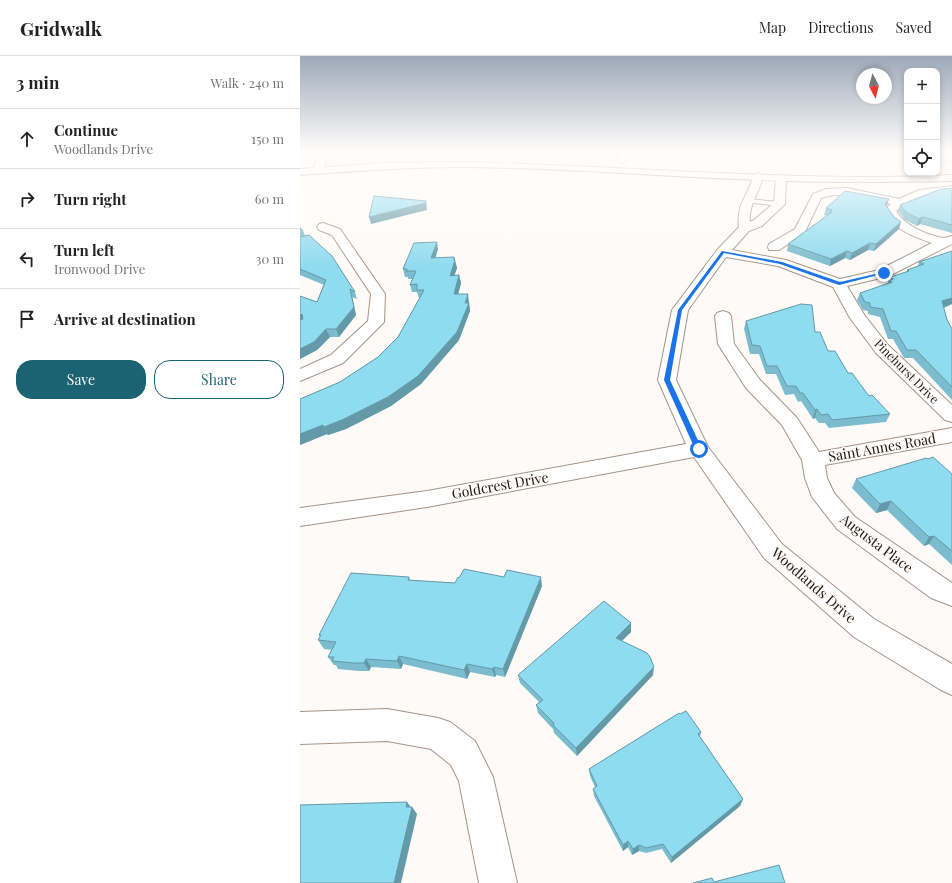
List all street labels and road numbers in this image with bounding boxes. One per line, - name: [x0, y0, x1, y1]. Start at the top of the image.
- street label: Pinehurst Drive: [871, 335, 943, 407]
- street label: Saint Annes Road: [827, 428, 937, 466]
- street label: Goldcrest Drive: [450, 467, 550, 503]
- street label: Augusta Place: [836, 509, 917, 577]
- street label: Woodlands Drive: [767, 542, 860, 627]

